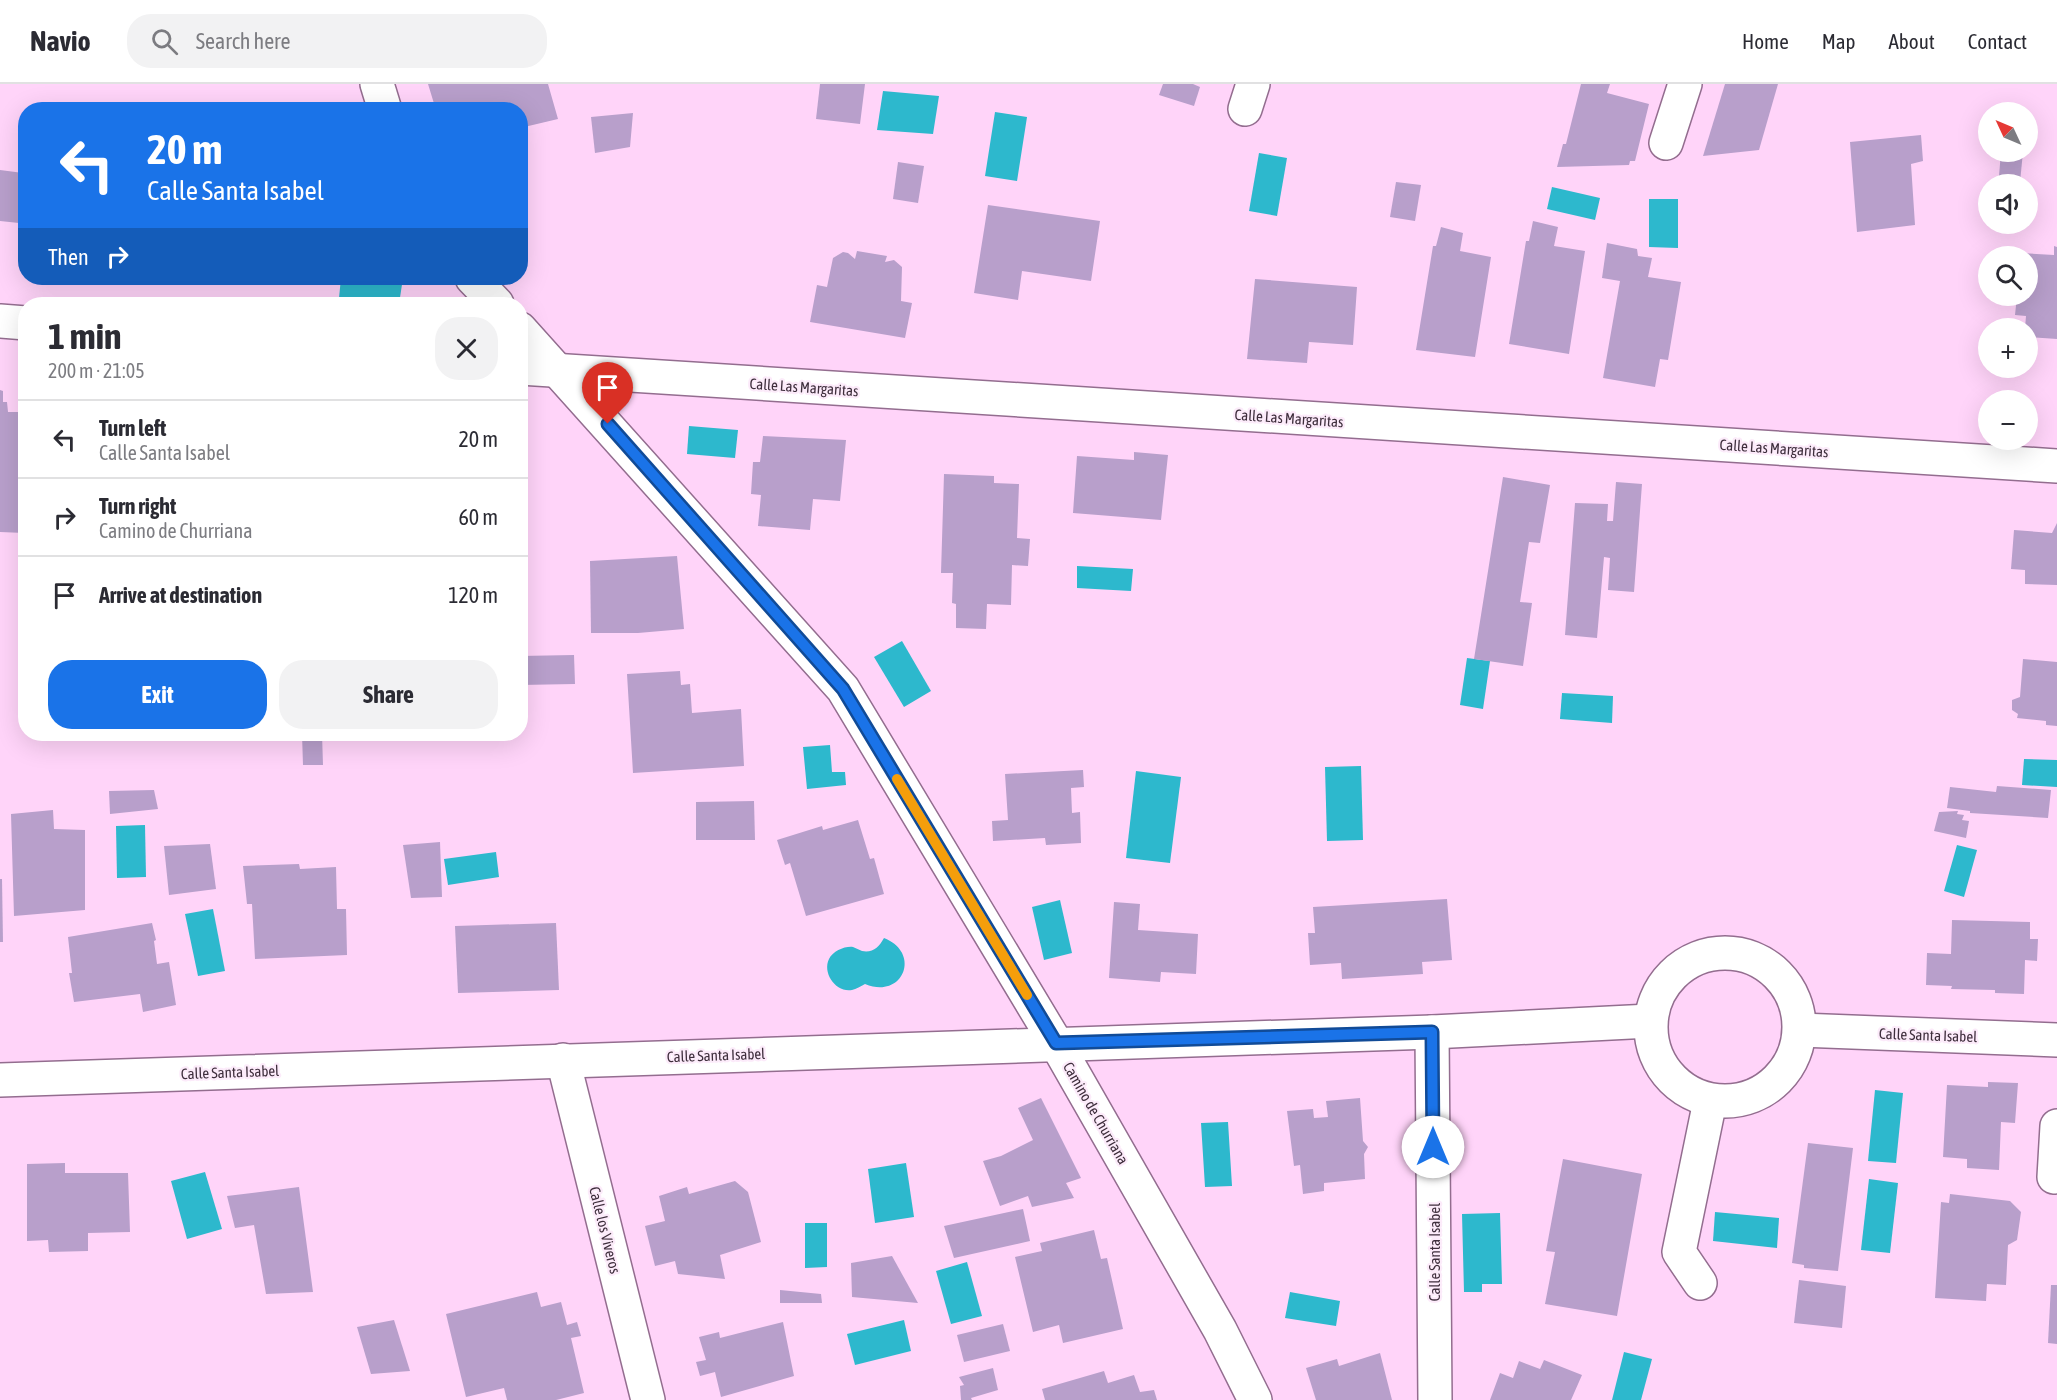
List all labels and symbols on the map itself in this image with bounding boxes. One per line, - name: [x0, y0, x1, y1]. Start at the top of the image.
- north arrow: [1978, 102, 2038, 162]
- pin: [582, 362, 633, 424]
- street label: Calle Las Margaritas: [749, 375, 859, 399]
- street label: Calle Las Margaritas: [1234, 406, 1344, 430]
- street label: Calle Las Margaritas: [1719, 436, 1829, 460]
- street label: Calle Santa Isabel: [1879, 1025, 1977, 1045]
- street label: Calle Santa Isabel: [667, 1045, 765, 1065]
- street label: Camino de Churriana: [1060, 1059, 1132, 1167]
- street label: Calle Santa Isabel: [181, 1062, 279, 1082]
- position arrow: [1401, 1115, 1465, 1179]
- street label: Calle los Viveros: [586, 1185, 624, 1275]
- street label: Calle Santa Isabel: [1426, 1203, 1443, 1301]

